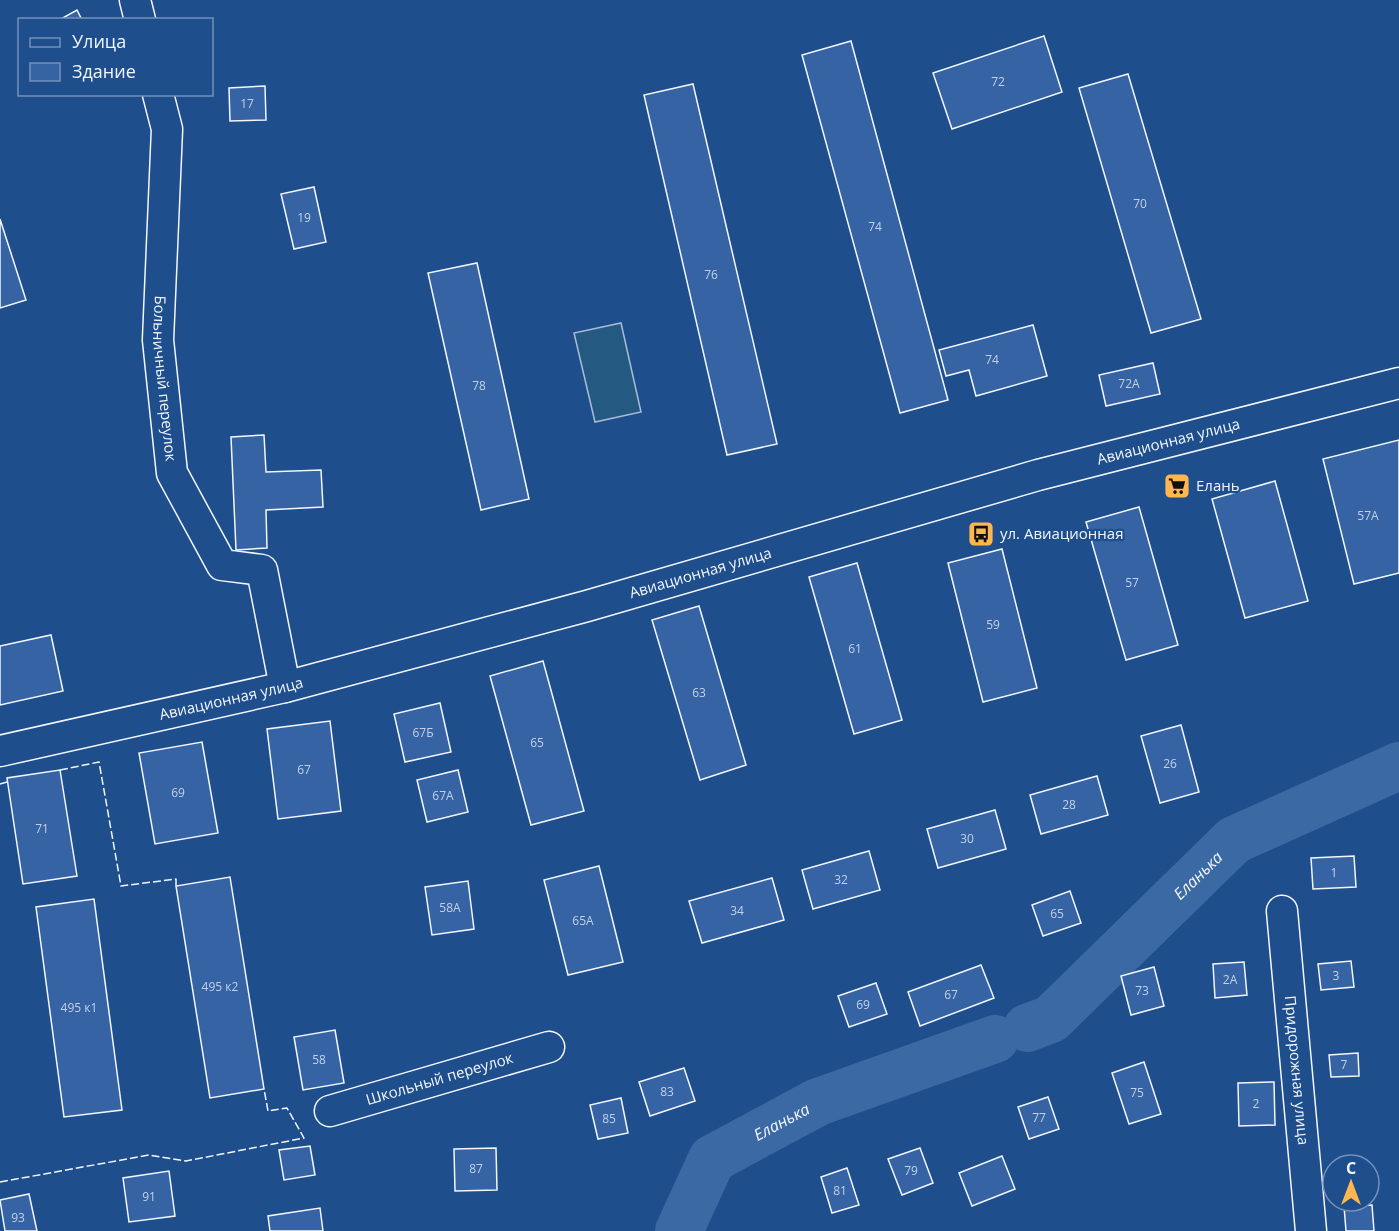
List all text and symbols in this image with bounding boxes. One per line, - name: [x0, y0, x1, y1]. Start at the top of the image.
- legend: [18, 18, 213, 96]
- text: Улица: [72, 29, 126, 53]
- text: Здание: [72, 59, 136, 83]
- house number: 72: [991, 73, 1005, 90]
- house number: 17: [240, 95, 254, 112]
- house number: 70: [1133, 195, 1147, 212]
- house number: 19: [297, 209, 311, 226]
- house number: 74: [868, 218, 882, 235]
- house number: 76: [704, 266, 718, 283]
- street label: Больничный переулок: [149, 295, 182, 462]
- house number: 74: [985, 351, 999, 368]
- house number: 72А: [1118, 375, 1140, 392]
- house number: 78: [472, 377, 486, 394]
- street label: Авиационная улица: [1095, 413, 1242, 469]
- supermarket icon: Елань: [1162, 471, 1192, 501]
- place label: Елань: [1196, 475, 1240, 495]
- house number: 57А: [1357, 507, 1379, 524]
- bus stop icon: ул. Авиационная: [966, 519, 996, 549]
- place label: ул. Авиационная: [1000, 523, 1123, 543]
- street label: Авиационная улица: [627, 542, 774, 602]
- house number: 57: [1125, 574, 1139, 591]
- house number: 59: [986, 616, 1000, 633]
- house number: 61: [848, 640, 862, 657]
- street label: Авиационная улица: [157, 672, 305, 724]
- house number: 63: [692, 684, 706, 701]
- house number: 67Б: [412, 724, 434, 741]
- house number: 65: [530, 734, 544, 751]
- house number: 26: [1163, 755, 1177, 772]
- house number: 67: [297, 761, 311, 778]
- house number: 69: [171, 784, 185, 801]
- house number: 67А: [432, 787, 454, 804]
- house number: 28: [1062, 796, 1076, 813]
- house number: 71: [35, 820, 49, 837]
- house number: 30: [960, 830, 974, 847]
- water label: Еланька: [1168, 846, 1227, 904]
- house number: 1: [1331, 864, 1337, 881]
- house number: 32: [834, 871, 848, 888]
- house number: 58А: [439, 899, 461, 916]
- house number: 34: [730, 902, 744, 919]
- house number: 65: [1050, 905, 1064, 922]
- house number: 65А: [572, 912, 594, 929]
- house number: 3: [1333, 967, 1340, 984]
- house number: 2А: [1223, 971, 1238, 988]
- house number: 495 к2: [202, 978, 239, 995]
- house number: 73: [1135, 982, 1149, 999]
- house number: 67: [944, 986, 958, 1003]
- street label: Придорожная улица: [1281, 995, 1314, 1146]
- house number: 69: [856, 996, 870, 1013]
- house number: 495 к1: [61, 999, 97, 1016]
- street label: Школьный переулок: [363, 1047, 515, 1109]
- house number: 58: [312, 1051, 326, 1068]
- house number: 7: [1341, 1056, 1348, 1073]
- house number: 83: [660, 1083, 674, 1100]
- house number: 75: [1130, 1084, 1144, 1101]
- house number: 2: [1253, 1095, 1260, 1112]
- water label: Еланька: [750, 1098, 813, 1146]
- house number: 77: [1032, 1109, 1046, 1126]
- house number: 85: [602, 1110, 616, 1127]
- north arrow: [1321, 1153, 1381, 1213]
- text: С: [1346, 1157, 1356, 1179]
- house number: 87: [469, 1160, 483, 1177]
- house number: 79: [904, 1162, 918, 1179]
- house number: 81: [833, 1182, 847, 1199]
- house number: 91: [142, 1188, 156, 1205]
- house number: 93: [11, 1209, 25, 1226]

